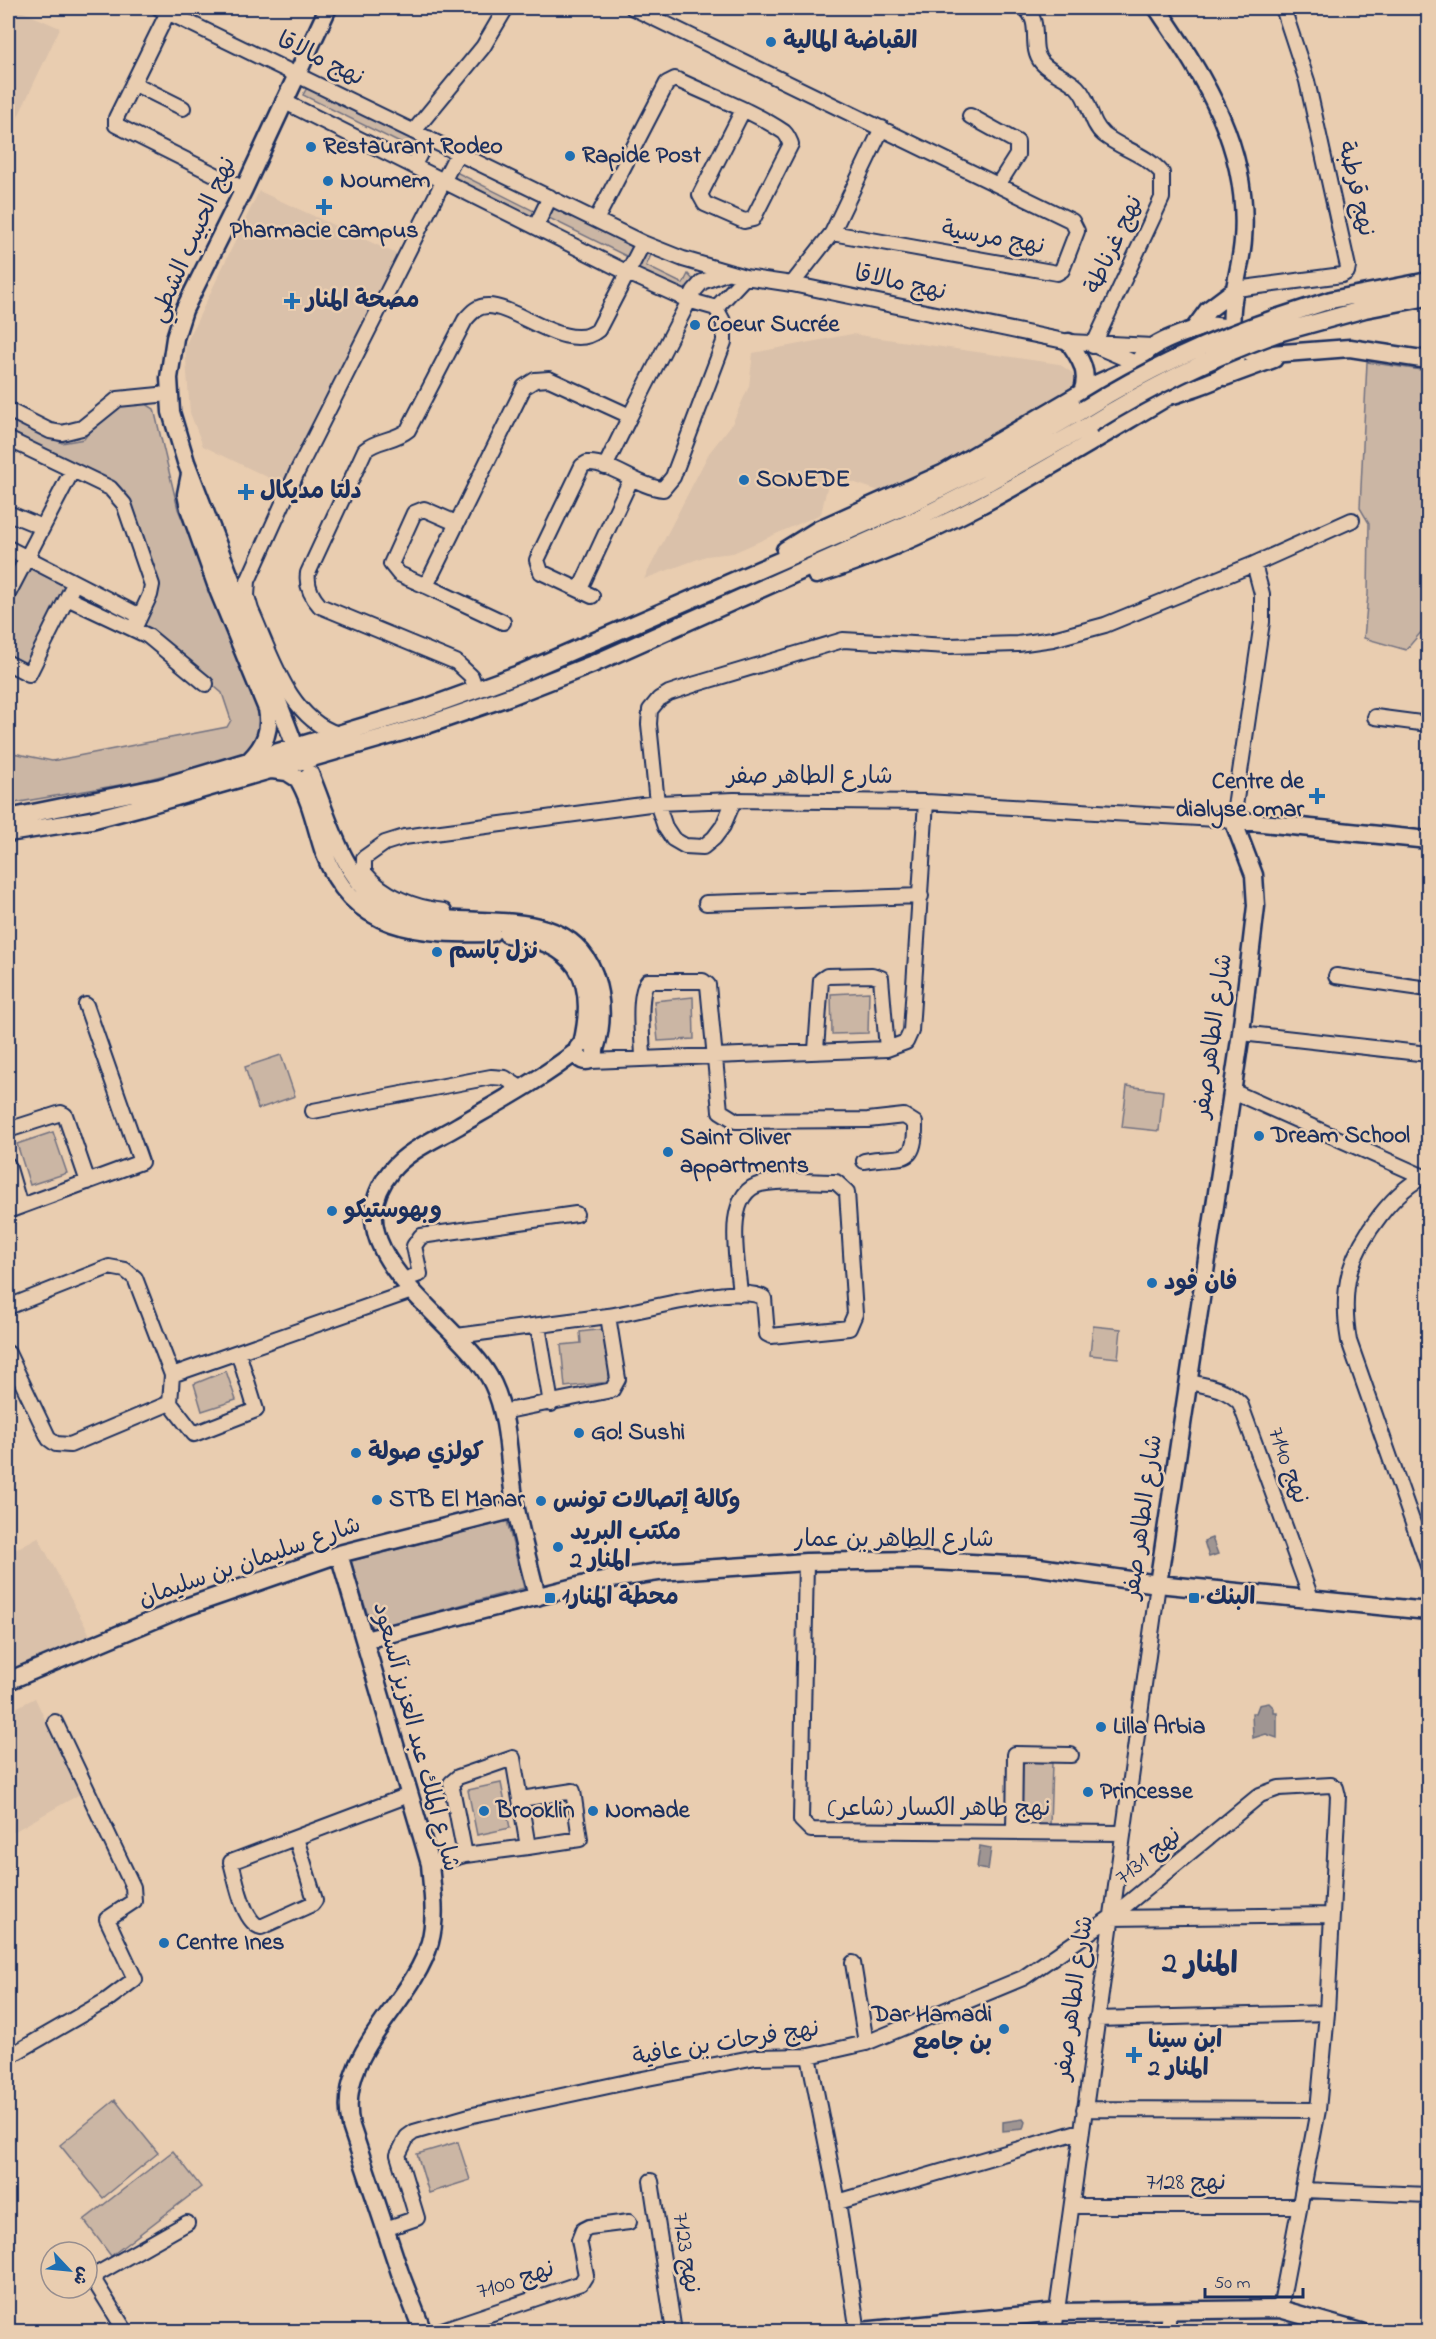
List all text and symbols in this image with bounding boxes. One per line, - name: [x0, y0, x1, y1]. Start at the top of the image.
- street label: نهج مالاقا: [270, 24, 370, 96]
- place label: القباضة المالية: [783, 25, 918, 60]
- marker: القباضة المالية: [764, 35, 778, 49]
- place label: Restaurant Rodeo: [323, 130, 503, 165]
- street label: نهج قرطبة: [1327, 138, 1383, 240]
- place label: Rapide Post: [582, 139, 702, 174]
- marker: Restaurant Rodeo: [304, 140, 318, 154]
- marker: Rapide Post: [563, 149, 577, 163]
- street label: نهج الحبيب الشطي: [142, 151, 247, 329]
- place label: Noumem: [340, 164, 431, 199]
- marker: Noumem: [321, 174, 335, 188]
- street label: نهج غرناطة: [1077, 190, 1153, 300]
- marker: Pharmacie campus: [317, 200, 331, 214]
- street label: نهج مرسية: [939, 213, 1047, 265]
- place label: Pharmacie campus: [230, 214, 418, 249]
- street label: نهج مالاقا: [851, 257, 949, 311]
- place label: مصحة المنار: [304, 284, 419, 319]
- marker: مصحة المنار: [283, 292, 301, 310]
- place label: Coeur Sucrée: [707, 308, 840, 343]
- marker: Coeur Sucrée: [688, 318, 702, 332]
- place label: SONEDE: [756, 463, 850, 498]
- marker: SONEDE: [737, 473, 751, 487]
- place label: دلتا مديكال: [260, 475, 362, 510]
- marker: دلتا مديكال: [237, 483, 255, 501]
- street label: شارع الطاهر صفر: [725, 760, 893, 795]
- place label: Centre de dialyse omar: [1175, 765, 1305, 829]
- marker: Centre de dialyse omar: [1308, 787, 1326, 805]
- place label: نزل باسم: [449, 935, 538, 970]
- marker: نزل باسم: [430, 945, 444, 959]
- street label: شارع الطاهر صفر: [1185, 951, 1243, 1123]
- place label: Dream School: [1270, 1119, 1410, 1154]
- place label: Saint Oliver appartments: [680, 1121, 809, 1184]
- marker: Dream School: [1252, 1129, 1266, 1143]
- marker: Saint Oliver appartments: [661, 1145, 675, 1159]
- place label: وبهوستيكو: [342, 1194, 442, 1229]
- marker: وبهوستيكو: [325, 1204, 339, 1218]
- place label: فان فود: [1164, 1266, 1237, 1301]
- marker: فان فود: [1145, 1276, 1159, 1290]
- place label: Go! Sushi: [591, 1416, 685, 1451]
- street label: نهج 7140: [1257, 1423, 1317, 1509]
- marker: Go! Sushi: [572, 1426, 586, 1440]
- street label: شارع الطاهر صفر: [1115, 1432, 1173, 1604]
- place label: كولزي صولة: [368, 1436, 484, 1471]
- marker: كولزي صولة: [349, 1446, 363, 1460]
- place label: STB El Manar: [389, 1483, 525, 1518]
- place label: وكالة إتصالات تونس: [553, 1484, 741, 1519]
- marker: STB El Manar: [370, 1493, 384, 1507]
- marker: وكالة إتصالات تونس: [534, 1494, 548, 1508]
- street label: شارع سليمان بن سليمان: [134, 1508, 366, 1618]
- place label: مكتب البريد المنار 2: [569, 1516, 681, 1579]
- street label: شارع الطاهر بن عمار: [793, 1523, 994, 1558]
- marker: مكتب البريد المنار 2: [551, 1540, 565, 1554]
- place label: محطة المنار1: [562, 1581, 679, 1616]
- place label: البنك: [1206, 1581, 1255, 1616]
- marker: محطة المنار1: [543, 1591, 557, 1605]
- marker: البنك: [1187, 1591, 1201, 1605]
- street label: شارع الملك عبد العزيز آلسعود: [362, 1598, 468, 1876]
- place label: Lilla Arbia: [1113, 1710, 1205, 1745]
- marker: Lilla Arbia: [1094, 1720, 1108, 1734]
- place label: Princesse: [1100, 1775, 1194, 1810]
- marker: Princesse: [1081, 1785, 1095, 1799]
- street label: نهج طاهر الكسار (شاعر): [828, 1792, 1050, 1827]
- place label: Brooklin: [495, 1794, 575, 1829]
- place label: Nomade: [605, 1794, 691, 1829]
- marker: Brooklin: [477, 1804, 491, 1818]
- marker: Nomade: [586, 1804, 600, 1818]
- street label: نهج 7131: [1108, 1819, 1190, 1895]
- street label: شارع الطاهر صفر: [1046, 1913, 1104, 2085]
- place label: Centre Ines: [176, 1926, 284, 1961]
- marker: Centre Ines: [157, 1936, 171, 1950]
- district label: المنار 2: [1161, 1943, 1238, 1987]
- place label: Dar Hamadi بن جامع: [871, 1998, 992, 2061]
- street label: نهج فرحات بن عافية: [630, 2012, 822, 2076]
- marker: Dar Hamadi بن جامع: [997, 2022, 1011, 2036]
- place label: ابن سينا المنار 2: [1147, 2024, 1222, 2087]
- marker: ابن سينا المنار 2: [1125, 2046, 1143, 2064]
- street label: نهج 7128: [1146, 2166, 1226, 2201]
- street label: نهج 7123: [661, 2210, 709, 2296]
- north arrow: [39, 2240, 99, 2300]
- street label: نهج 7100: [473, 2252, 559, 2310]
- scale bar: [1205, 2261, 1302, 2299]
- text: ش: [66, 2263, 95, 2289]
- text: 50 m: [1214, 2271, 1251, 2297]

